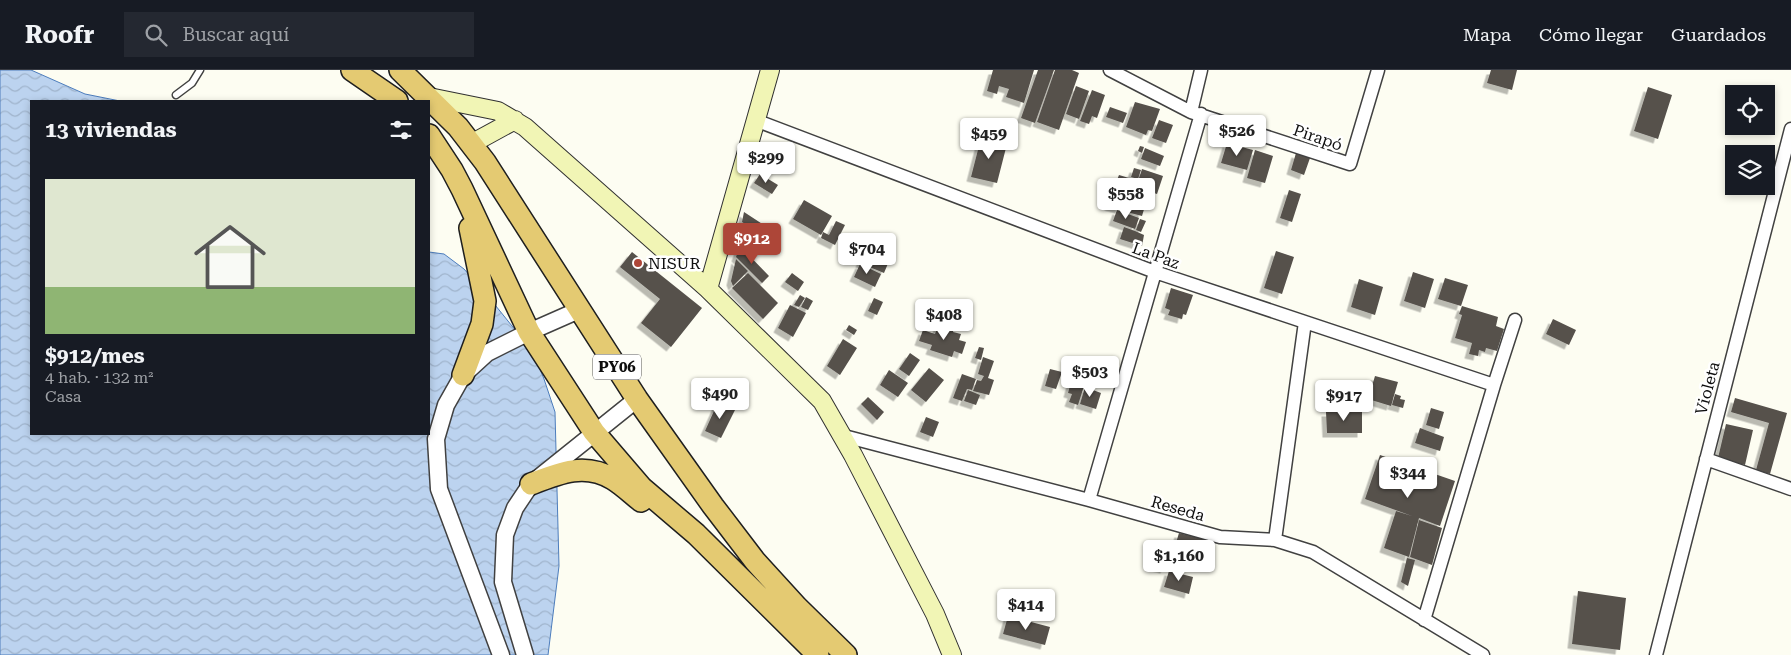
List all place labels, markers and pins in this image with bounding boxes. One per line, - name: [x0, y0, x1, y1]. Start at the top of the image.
- pin: $526: [1207, 114, 1267, 157]
- pin: $459: [959, 118, 1019, 160]
- pin: $299: [736, 142, 796, 184]
- pin: $558: [1096, 178, 1156, 220]
- pin: $912: [722, 222, 782, 265]
- pin: $704: [837, 232, 897, 275]
- place label: NISUR: [648, 254, 701, 273]
- marker: NISUR: [632, 257, 644, 269]
- pin: $408: [914, 298, 974, 341]
- pin: $503: [1060, 356, 1120, 398]
- pin: $490: [690, 378, 750, 420]
- pin: $917: [1314, 380, 1374, 422]
- pin: $344: [1378, 456, 1438, 499]
- pin: $1,160: [1138, 540, 1220, 582]
- pin: $414: [996, 588, 1056, 631]

